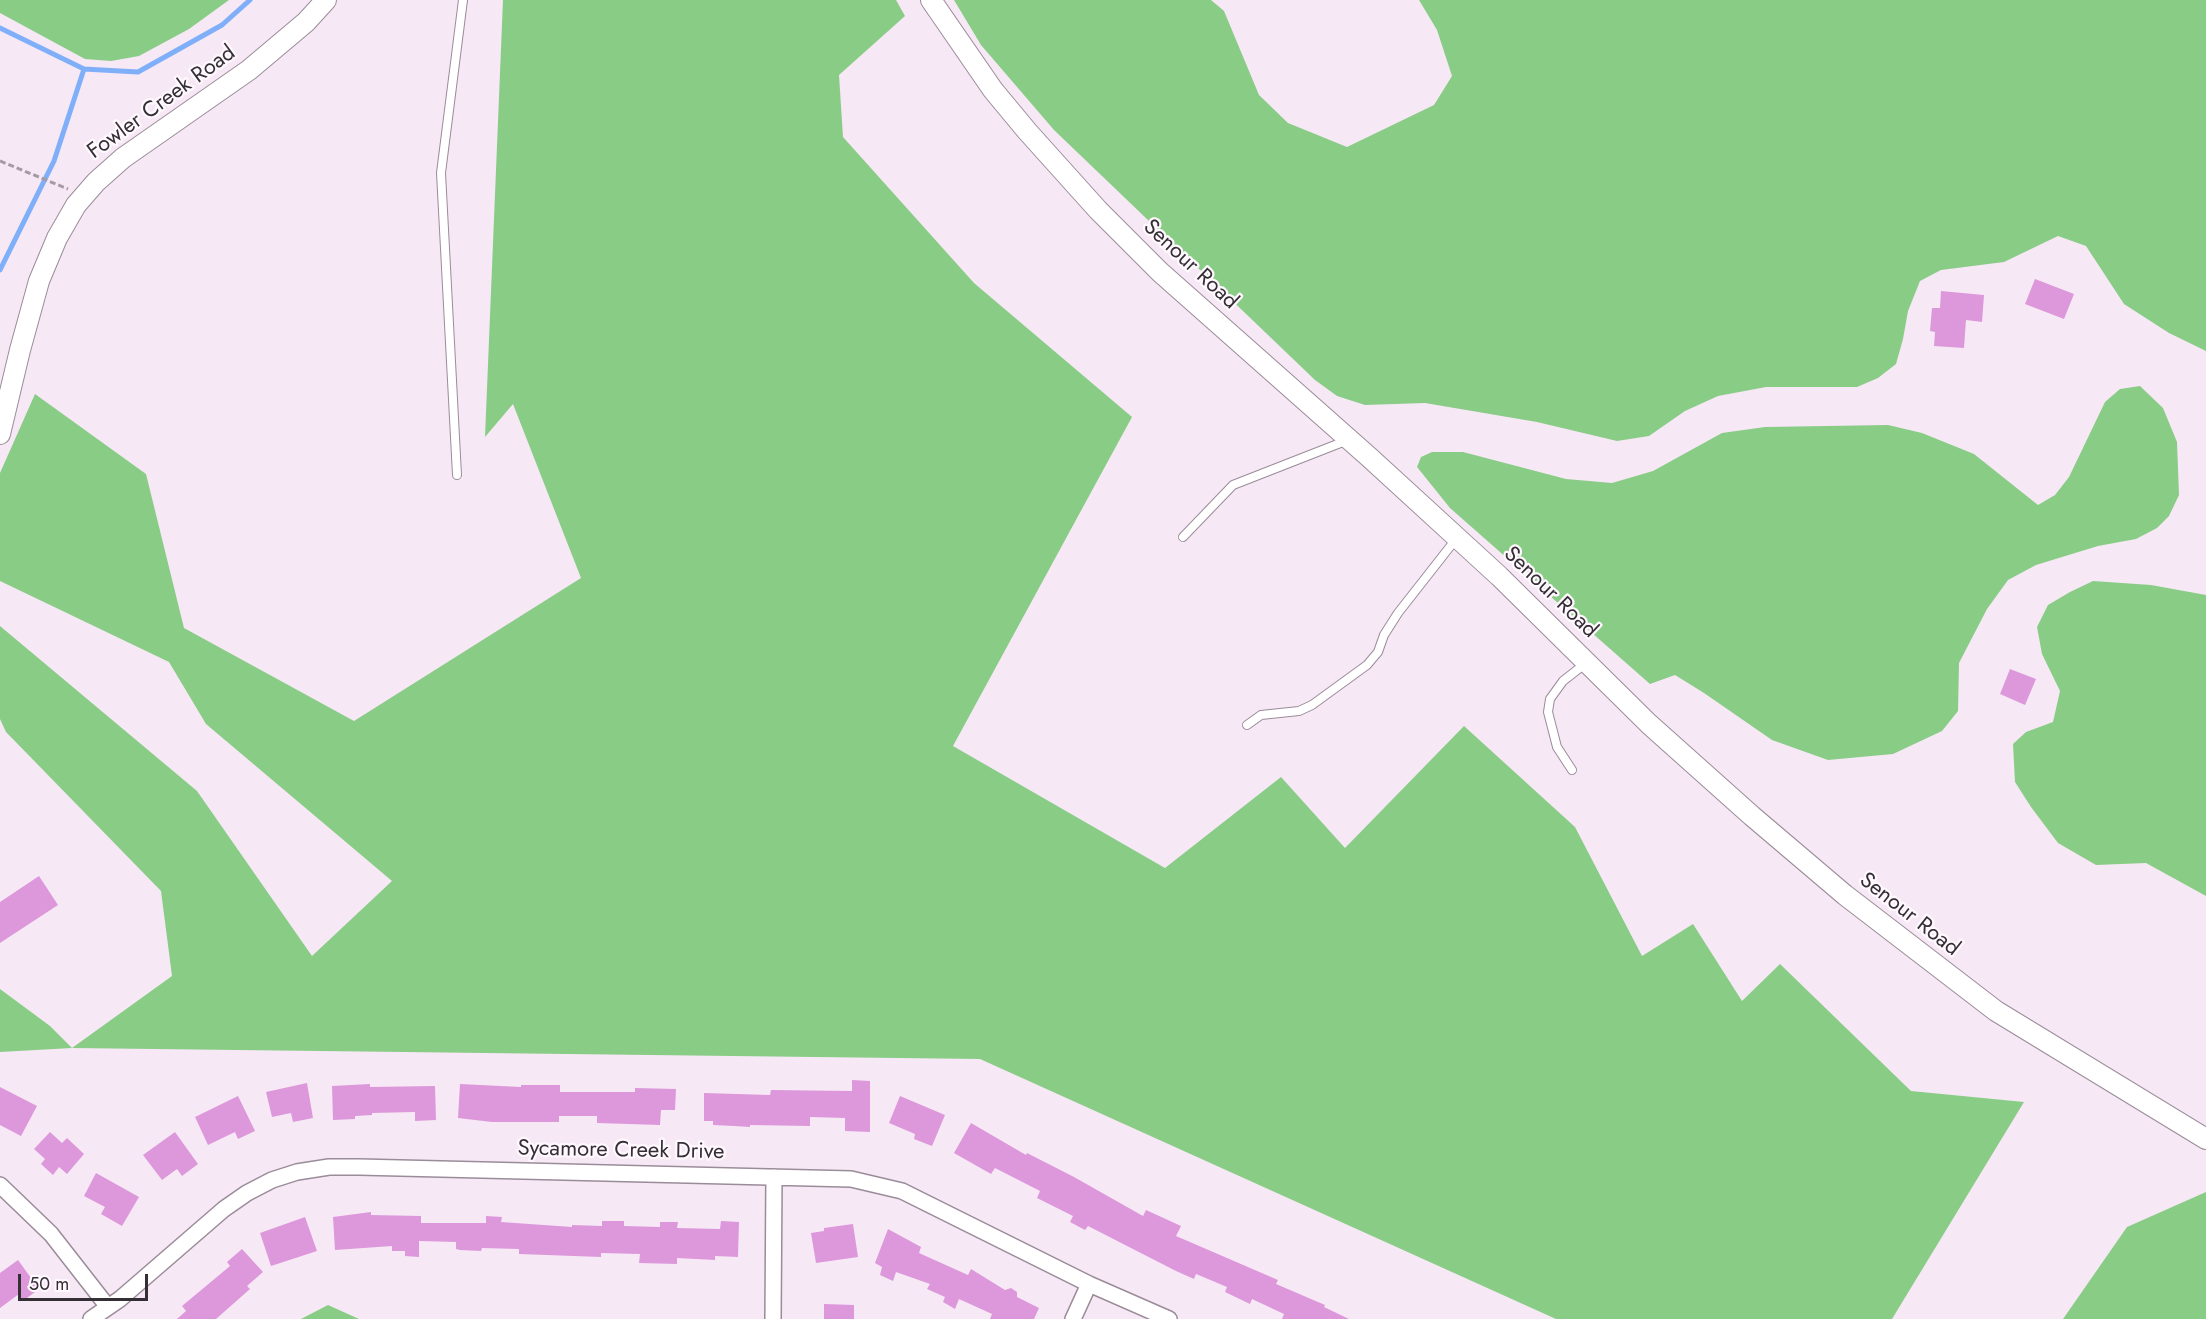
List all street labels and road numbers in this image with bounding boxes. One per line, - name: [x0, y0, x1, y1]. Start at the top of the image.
- street label: Fowler Creek Road: [83, 41, 241, 165]
- street label: Senour Road: [1137, 214, 1243, 316]
- street label: Senour Road: [1498, 542, 1602, 644]
- street label: Senour Road: [1854, 868, 1964, 962]
- street label: Sycamore Creek Drive: [517, 1136, 725, 1166]

